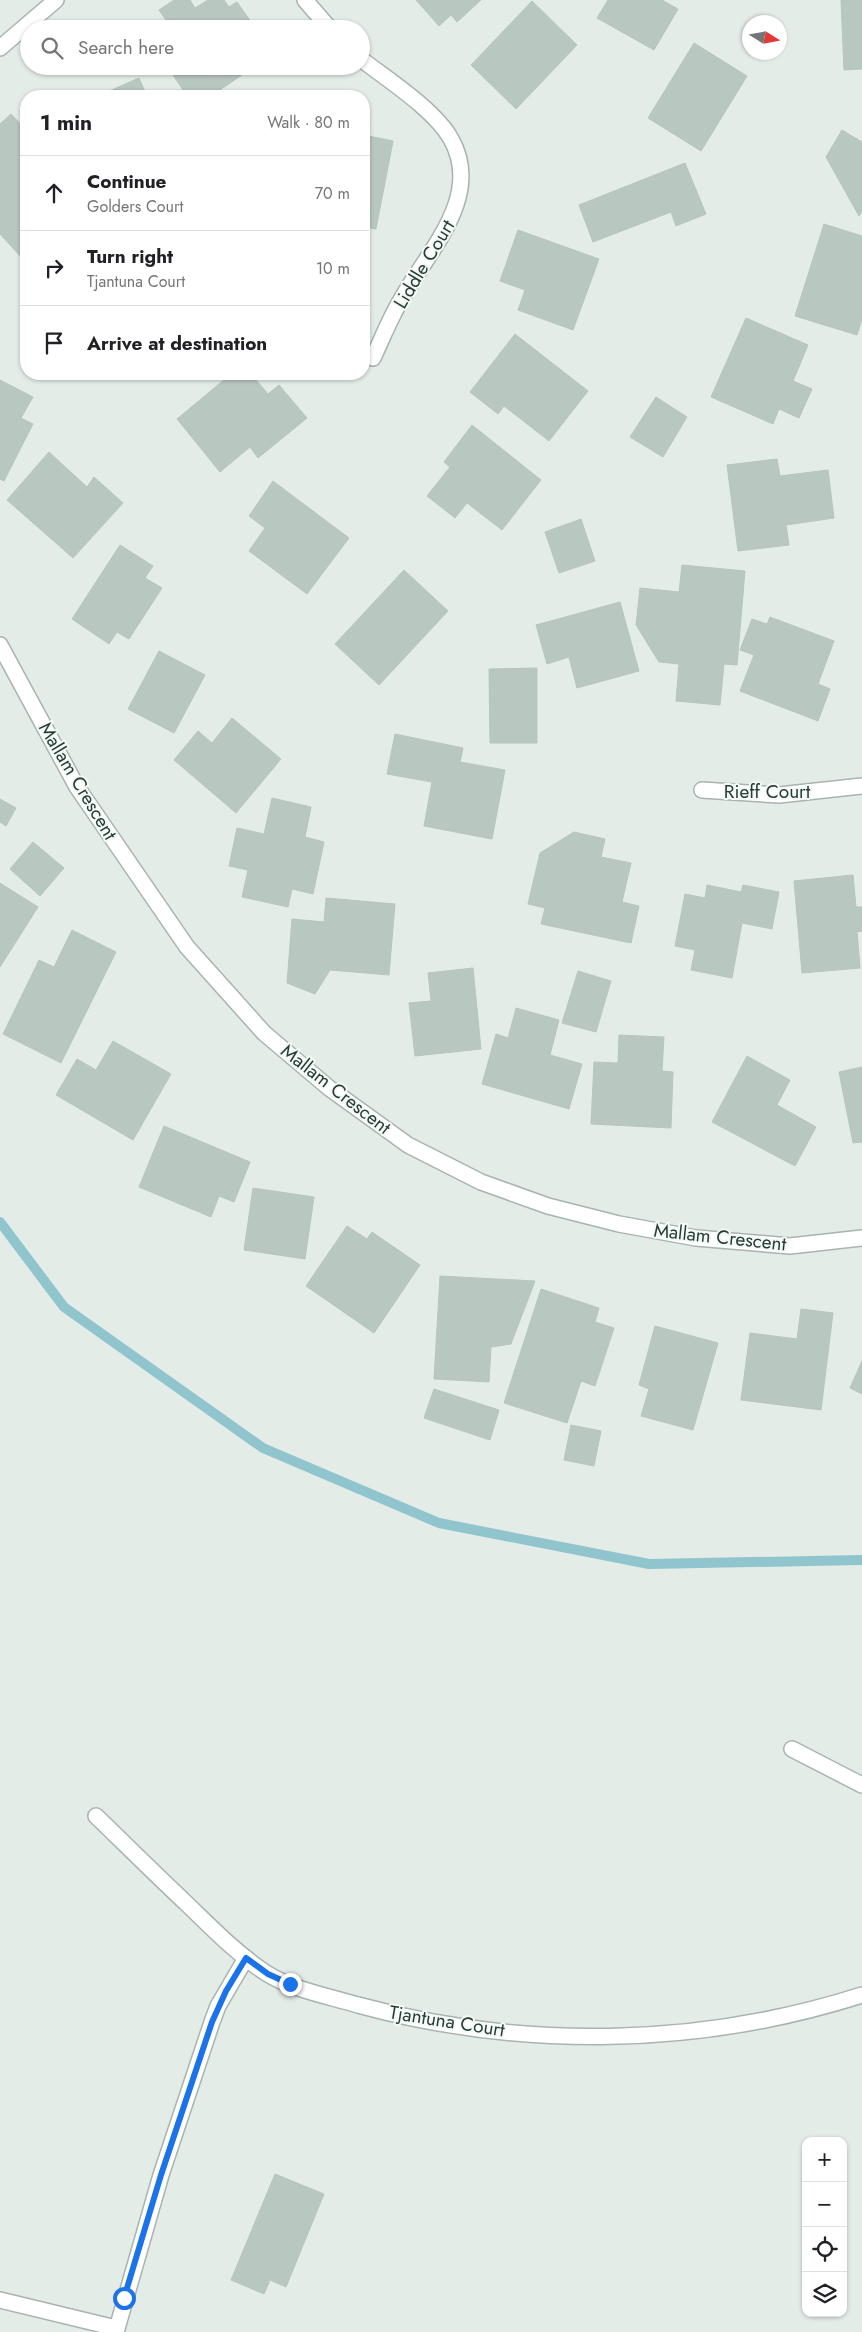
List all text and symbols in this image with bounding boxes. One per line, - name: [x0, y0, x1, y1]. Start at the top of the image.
- north arrow: [742, 15, 787, 60]
- search box: [20, 20, 370, 75]
- icon: search: [38, 34, 66, 62]
- text: Search here: [78, 34, 174, 61]
- text: 1 min: [40, 108, 92, 138]
- text: Walk · 80 m: [267, 111, 350, 134]
- text: Continue: [87, 168, 166, 195]
- icon: ahead: [40, 179, 68, 207]
- text: 70 m: [315, 182, 350, 205]
- text: Golders Court: [87, 195, 183, 218]
- street label: Liddle Court: [387, 214, 461, 314]
- text: Turn right: [87, 243, 173, 270]
- icon: right: [40, 254, 68, 282]
- text: 10 m: [316, 257, 350, 280]
- text: Tjantuna Court: [87, 270, 185, 293]
- icon: arrive: [40, 329, 68, 357]
- text: Arrive at destination: [87, 330, 267, 357]
- street label: Mallam Crescent: [32, 717, 124, 845]
- street label: Rieff Court: [724, 778, 811, 805]
- street label: Mallam Crescent: [275, 1037, 397, 1141]
- street label: Mallam Crescent: [652, 1217, 788, 1257]
- route end: [279, 1973, 302, 1996]
- street label: Tjantuna Court: [387, 1999, 507, 2044]
- map controls: [802, 2137, 847, 2317]
- button: +: [802, 2137, 847, 2182]
- button: −: [802, 2182, 847, 2227]
- button: locate: [802, 2227, 847, 2272]
- button: layers: [802, 2272, 847, 2317]
- route start: [113, 2287, 136, 2310]

